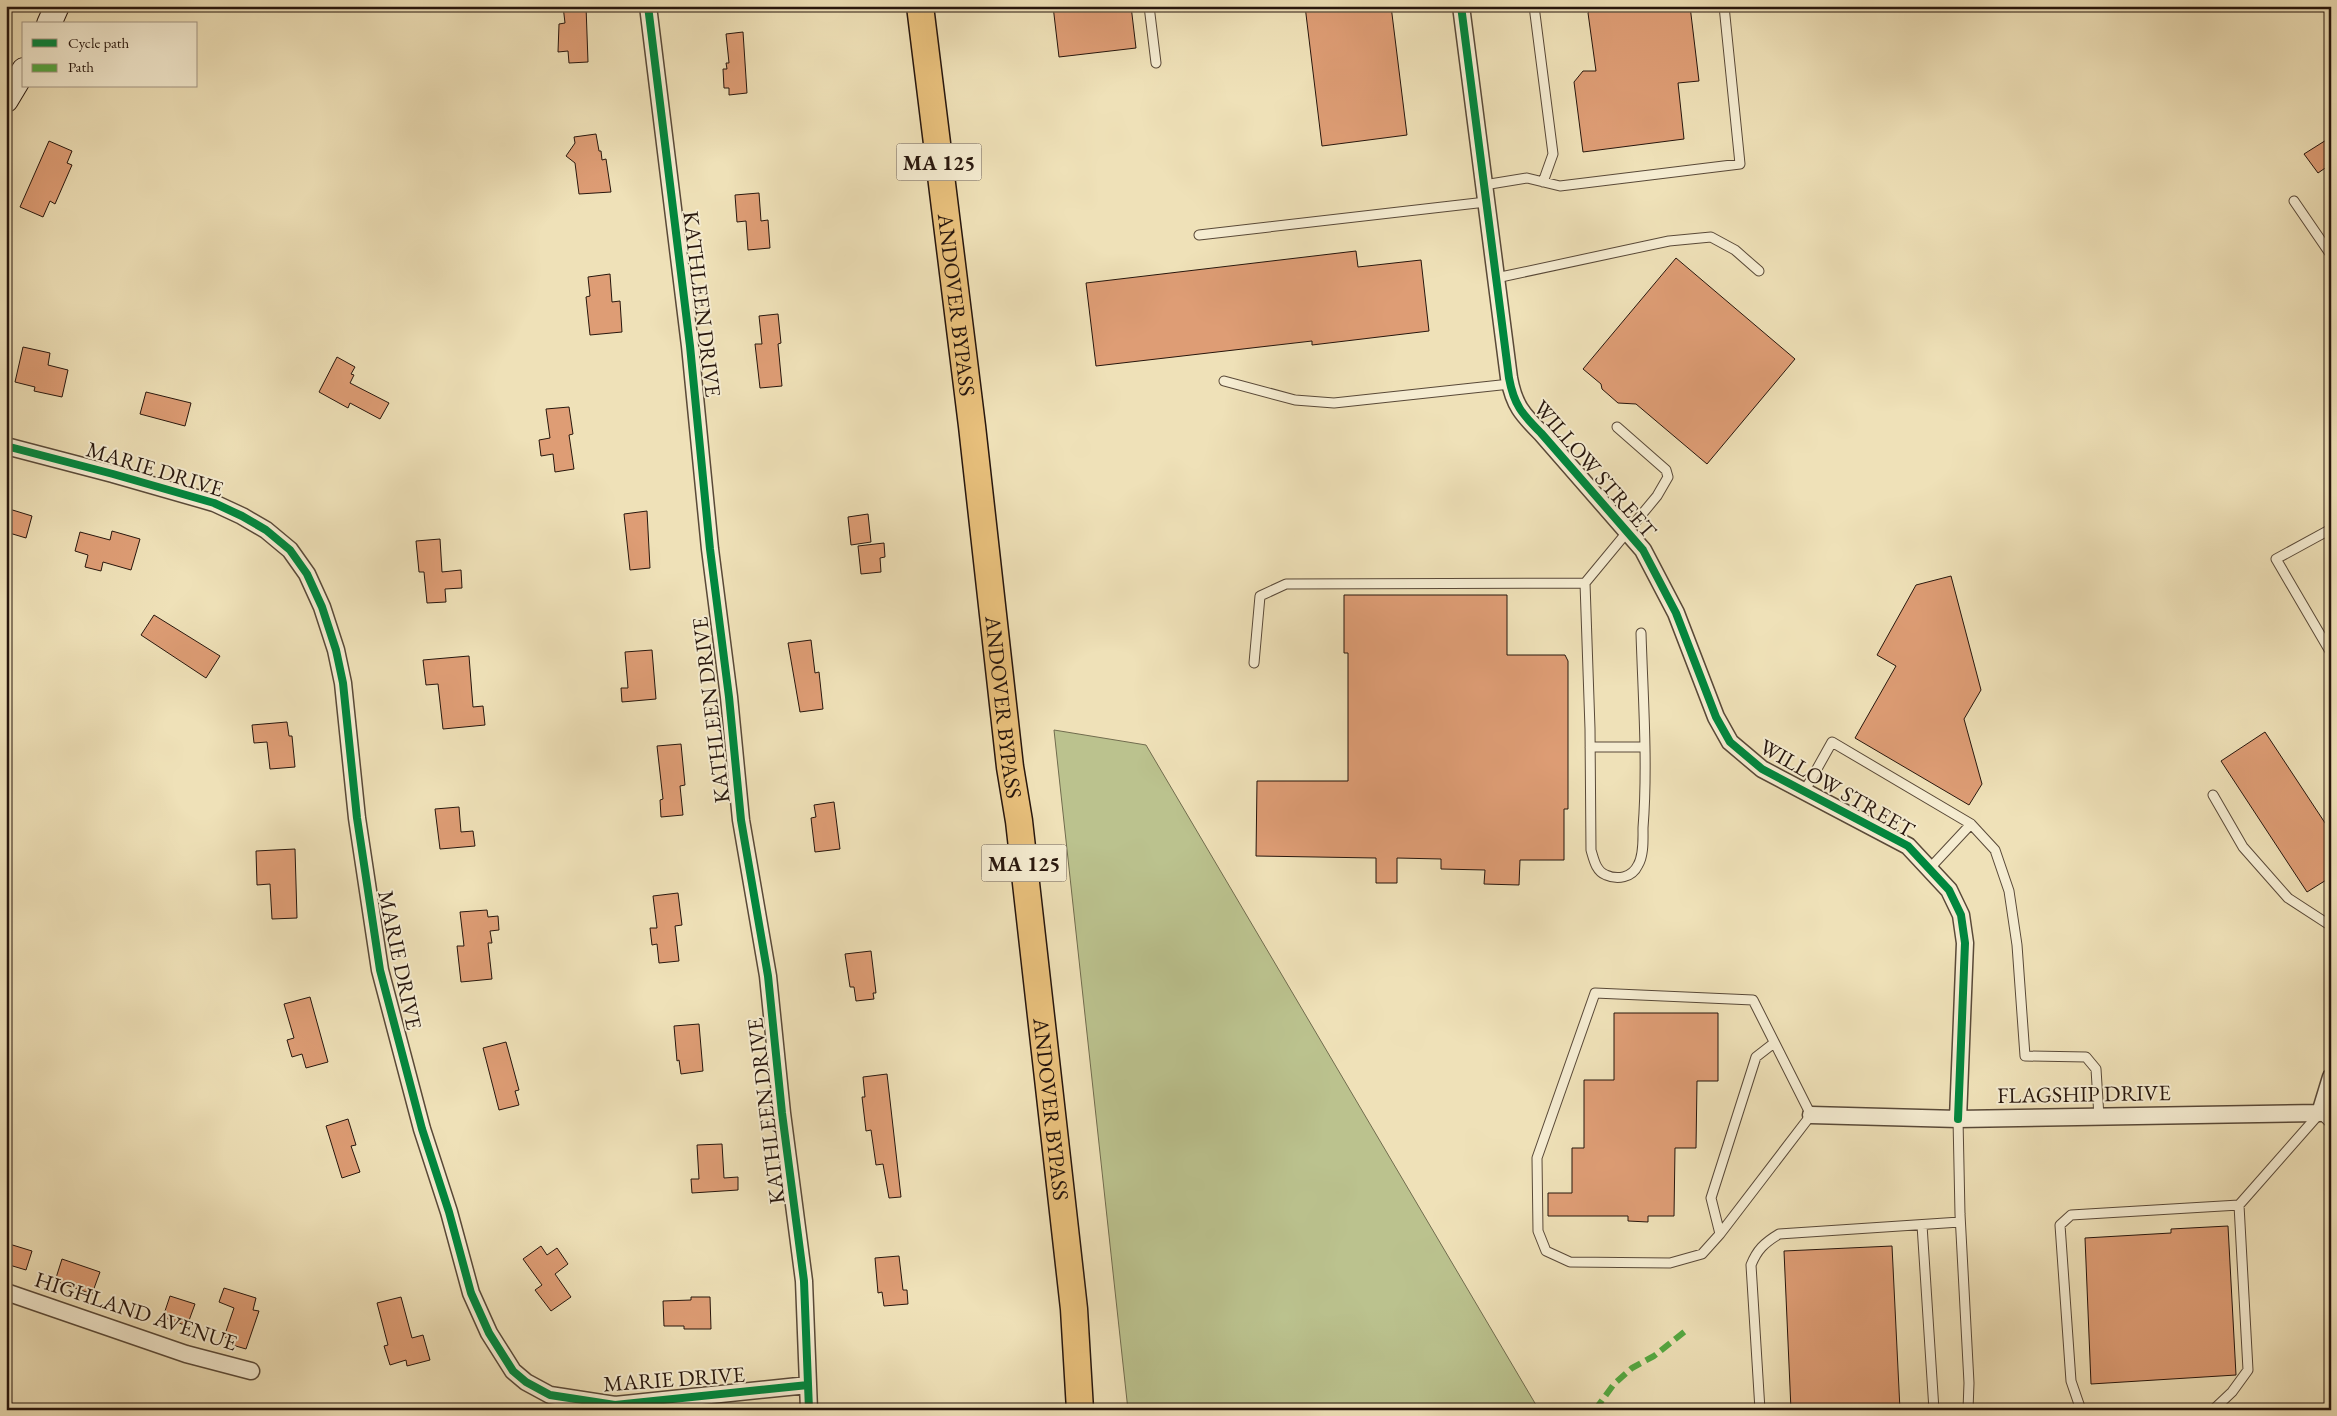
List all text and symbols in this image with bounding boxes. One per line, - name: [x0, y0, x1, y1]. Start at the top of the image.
- legend: [22, 22, 198, 88]
- text: Cycle path: [68, 33, 130, 52]
- text: Path: [68, 57, 94, 76]
- road number: MA 125: [896, 144, 982, 180]
- street label: KATHLEEN DRIVE: [676, 209, 728, 399]
- street label: ANDOVER BYPASS: [931, 211, 983, 398]
- street label: WILLOW STREET: [1527, 394, 1663, 544]
- street label: MARIE DRIVE: [83, 434, 227, 504]
- street label: ANDOVER BYPASS: [979, 613, 1029, 800]
- street label: KATHLEEN DRIVE: [685, 615, 737, 805]
- street label: WILLOW STREET: [1754, 732, 1920, 844]
- road number: MA 125: [982, 844, 1066, 881]
- street label: MARIE DRIVE: [371, 888, 429, 1032]
- street label: ANDOVER BYPASS: [1027, 1015, 1076, 1202]
- street label: KATHLEEN DRIVE: [740, 1016, 792, 1206]
- street label: FLAGSHIP DRIVE: [1997, 1078, 2171, 1110]
- street label: HIGHLAND AVENUE: [31, 1265, 241, 1357]
- street label: MARIE DRIVE: [602, 1360, 746, 1398]

